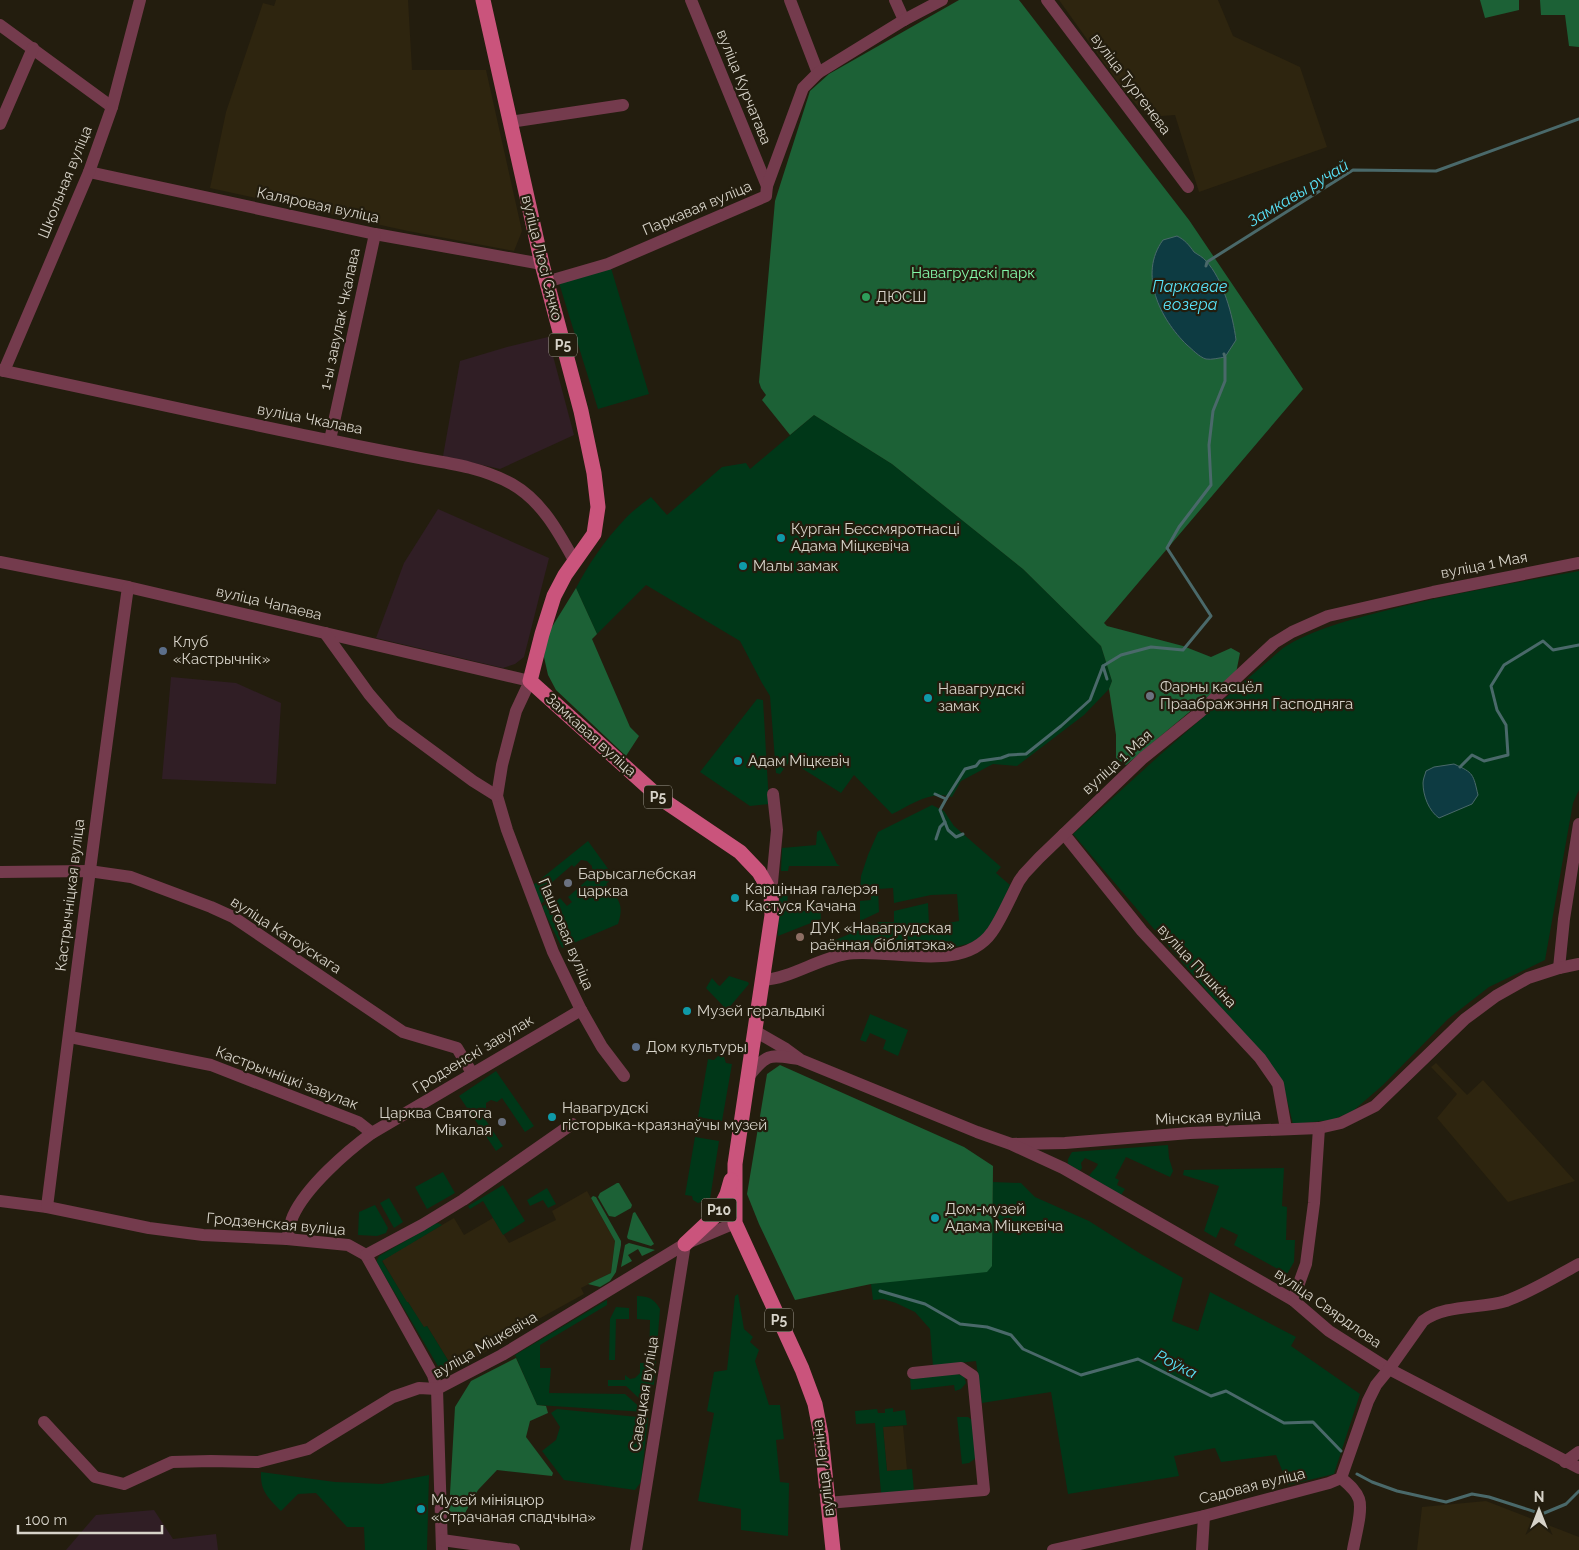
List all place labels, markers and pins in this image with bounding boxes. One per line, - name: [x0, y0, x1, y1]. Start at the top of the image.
- place label: ДЮСШ: [876, 288, 926, 306]
- marker: ДЮСШ: [860, 291, 872, 303]
- place label: Курган Бессмяротнасці Адама Міцкевіча: [791, 520, 960, 555]
- marker: Курган Бессмяротнасці Адама Міцкевіча: [775, 532, 787, 544]
- place label: Малы замак: [753, 557, 839, 575]
- marker: Малы замак: [737, 560, 749, 572]
- place label: Клуб «Кастрычнік»: [173, 633, 270, 668]
- marker: Клуб «Кастрычнік»: [157, 645, 169, 657]
- place label: Фарны касцёл Праабражэння Гасподняга: [1160, 678, 1353, 713]
- place label: Навагрудскі замак: [938, 680, 1025, 715]
- marker: Фарны касцёл Праабражэння Гасподняга: [1144, 690, 1156, 702]
- marker: Навагрудскі замак: [922, 692, 934, 704]
- place label: Адам Міцкевіч: [748, 752, 850, 770]
- marker: Адам Міцкевіч: [732, 755, 744, 767]
- place label: Барысаглебская царква: [578, 865, 696, 900]
- marker: Барысаглебская царква: [562, 877, 574, 889]
- place label: Карцінная галерэя Кастуся Качана: [745, 880, 878, 915]
- marker: Карцінная галерэя Кастуся Качана: [729, 892, 741, 904]
- place label: ДУК «Навагрудская раённая бібліятэка»: [810, 919, 955, 954]
- marker: ДУК «Навагрудская раённая бібліятэка»: [794, 931, 806, 943]
- place label: Музей геральдыкі: [697, 1002, 825, 1020]
- marker: Музей геральдыкі: [681, 1005, 693, 1017]
- place label: Дом культуры: [646, 1038, 747, 1056]
- marker: Дом культуры: [630, 1041, 642, 1053]
- place label: Навагрудскі гісторыка-краязнаўчы музей: [562, 1099, 767, 1134]
- place label: Царква Святога Мікалая: [379, 1104, 492, 1139]
- marker: Навагрудскі гісторыка-краязнаўчы музей: [546, 1111, 558, 1123]
- marker: Царква Святога Мікалая: [496, 1116, 508, 1128]
- place label: Дом-музей Адама Міцкевіча: [945, 1200, 1063, 1235]
- marker: Дом-музей Адама Міцкевіча: [929, 1212, 941, 1224]
- place label: Музей мініяцюр «Страчаная спадчына»: [431, 1491, 596, 1526]
- marker: Музей мініяцюр «Страчаная спадчына»: [415, 1503, 427, 1515]

